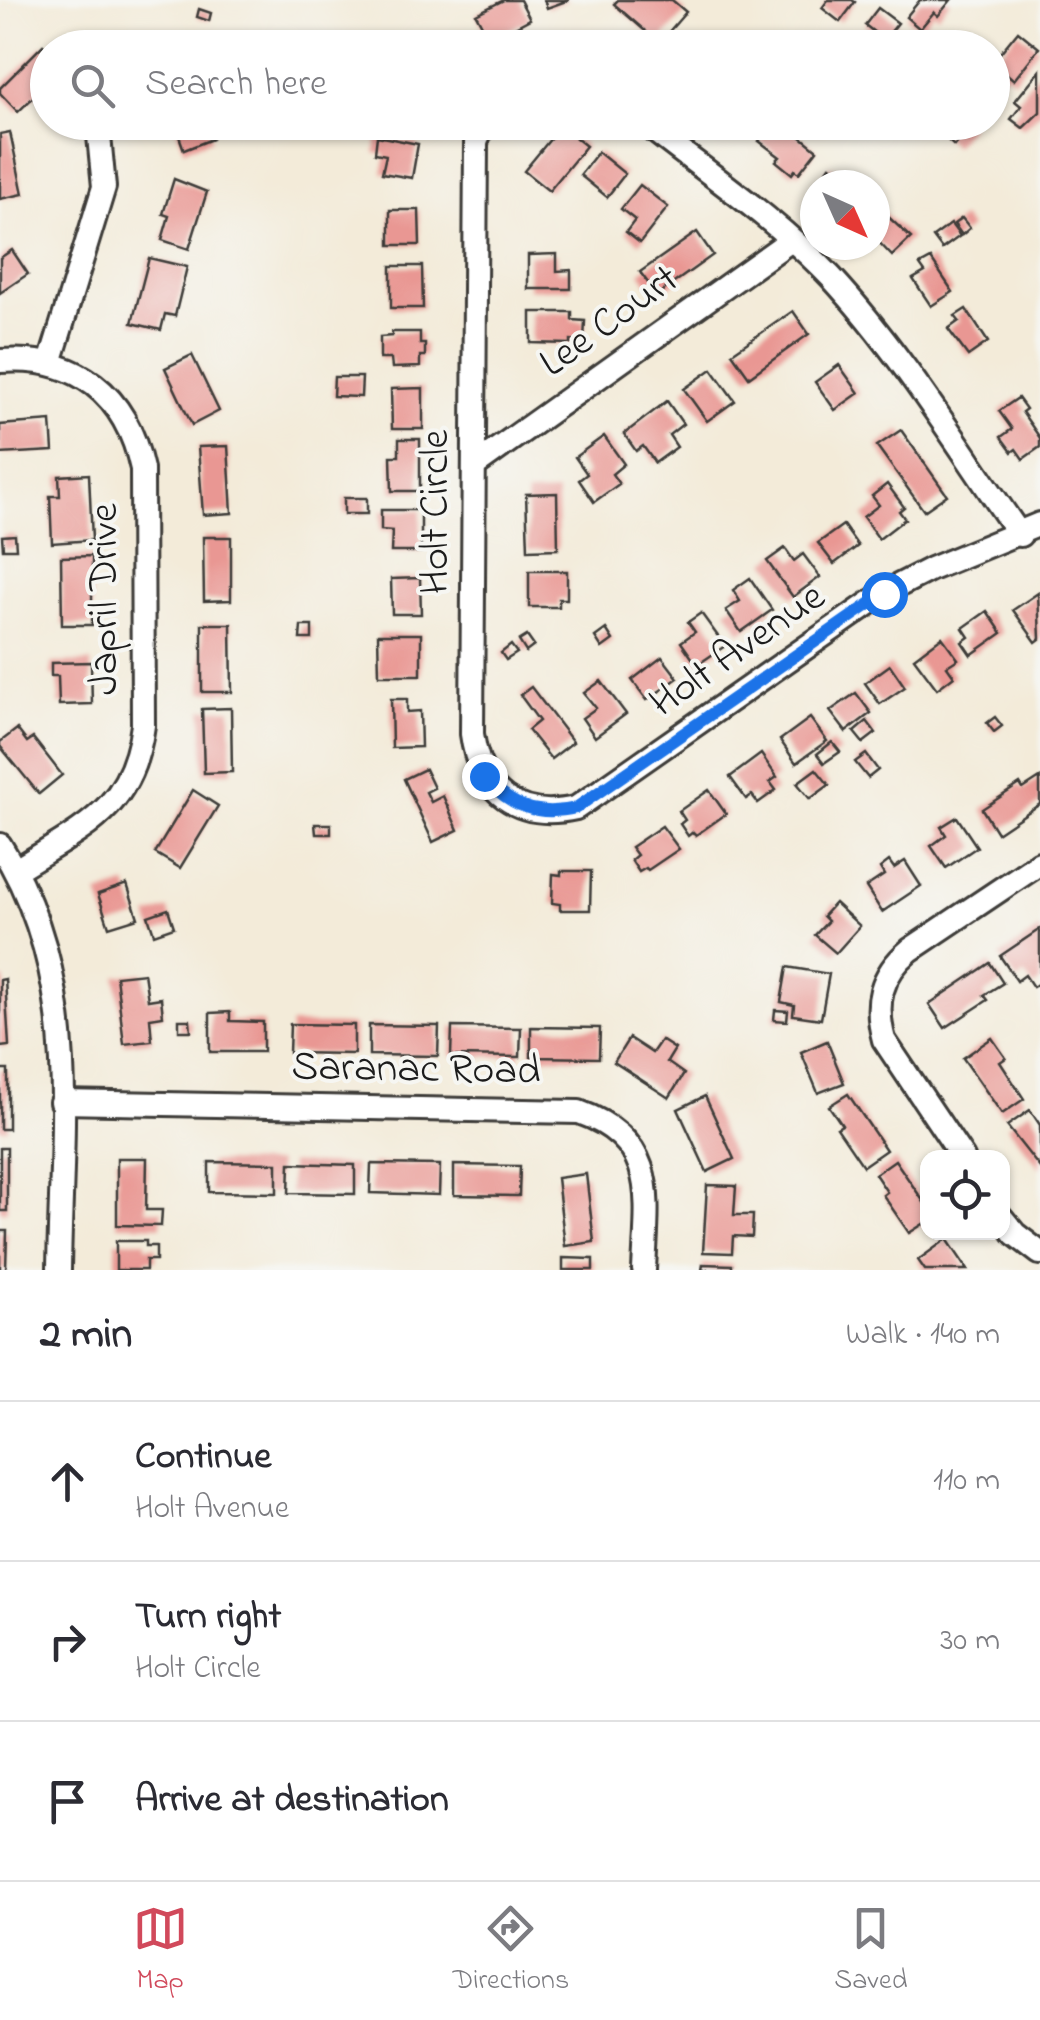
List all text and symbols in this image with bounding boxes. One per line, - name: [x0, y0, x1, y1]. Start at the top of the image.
- search box: [30, 30, 1010, 140]
- text: Search here: [145, 57, 327, 113]
- icon: search: [65, 58, 120, 113]
- north arrow: [800, 170, 890, 260]
- street label: Lee Court: [528, 250, 692, 394]
- street label: Holt Circle: [406, 429, 467, 594]
- street label: Japril Drive: [75, 503, 136, 695]
- street label: Holt Avenue: [638, 568, 838, 734]
- route start: [862, 572, 908, 618]
- route end: [462, 754, 508, 800]
- street label: Saranac Road: [291, 1037, 541, 1103]
- map controls: [920, 1150, 1010, 1240]
- button: locate: [920, 1150, 1010, 1240]
- text: 2 min: [40, 1305, 132, 1366]
- text: Walk · 140 m: [846, 1312, 1000, 1359]
- text: Continue: [135, 1430, 271, 1486]
- icon: ahead: [40, 1454, 95, 1509]
- text: 110 m: [933, 1458, 1000, 1505]
- text: Holt Avenue: [135, 1486, 289, 1533]
- text: Turn right: [135, 1590, 281, 1646]
- icon: right: [40, 1614, 95, 1669]
- text: 30 m: [940, 1618, 1000, 1665]
- text: Holt Circle: [135, 1646, 261, 1693]
- text: Arrive at destination: [135, 1773, 449, 1829]
- icon: arrive: [40, 1774, 95, 1829]
- tab: Map: [133, 1901, 188, 2002]
- tab: Directions: [453, 1901, 569, 2002]
- tab: Saved: [834, 1901, 907, 2002]

